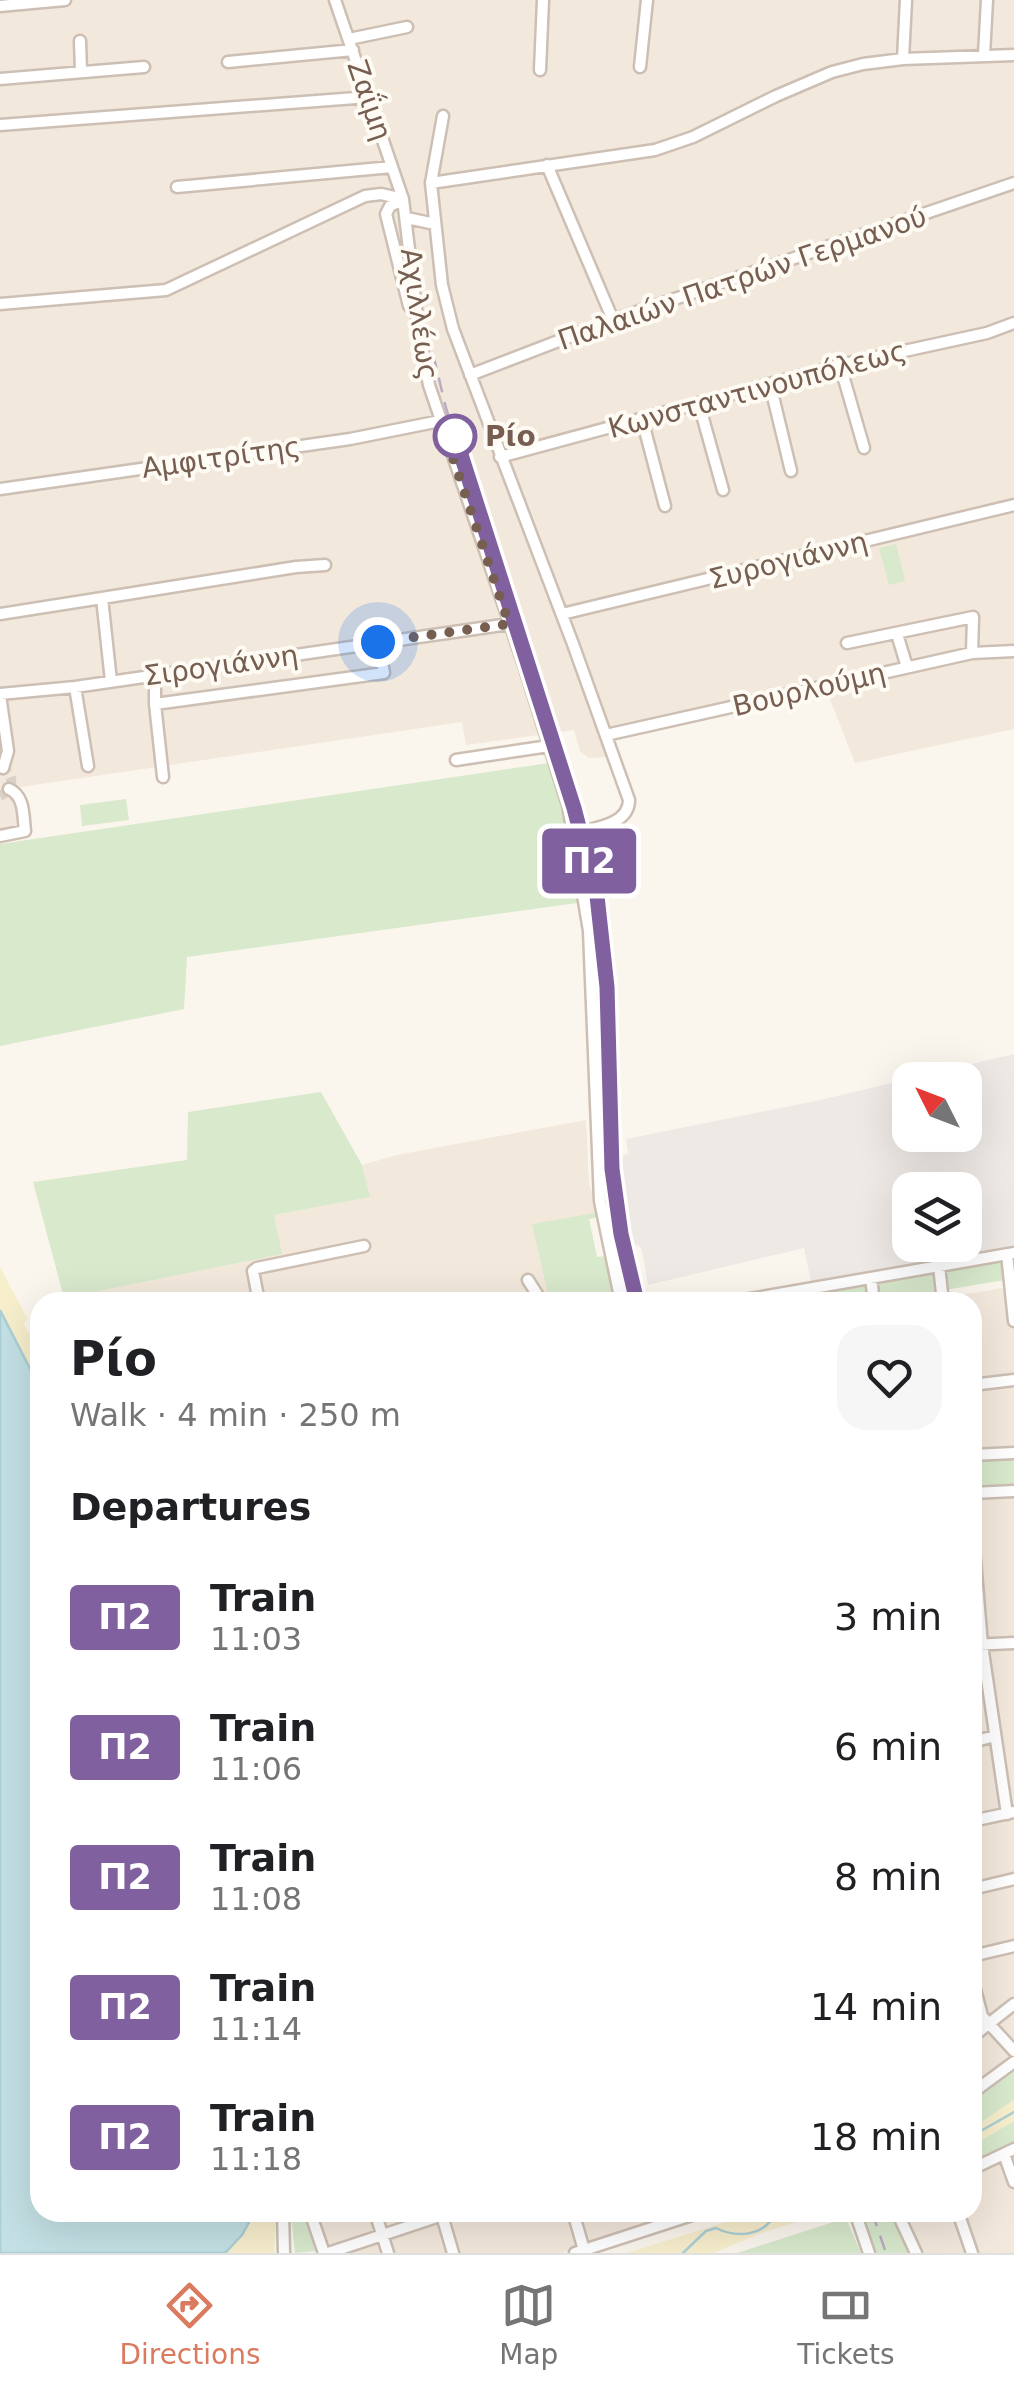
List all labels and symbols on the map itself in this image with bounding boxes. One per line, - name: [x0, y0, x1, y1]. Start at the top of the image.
- street label: Ζαΐμη: [340, 55, 400, 145]
- street label: Παλαιών Πατρών Γερμανού: [553, 200, 931, 357]
- street label: Αχιλλέως: [394, 246, 445, 382]
- street label: Κωνσταντινουπόλεως: [605, 334, 910, 445]
- marker: Ρίο: [434, 415, 476, 457]
- place label: Ρίο: [485, 420, 536, 453]
- street label: Αμφιτρίτης: [140, 430, 303, 485]
- street label: Συρογιάννη: [705, 525, 871, 596]
- your location: [353, 617, 403, 667]
- street label: Σιρογιάννη: [142, 638, 300, 693]
- street label: Βουρλούμη: [730, 656, 889, 723]
- line badge: Π2: [544, 828, 634, 894]
- north arrow: [892, 1062, 982, 1152]

